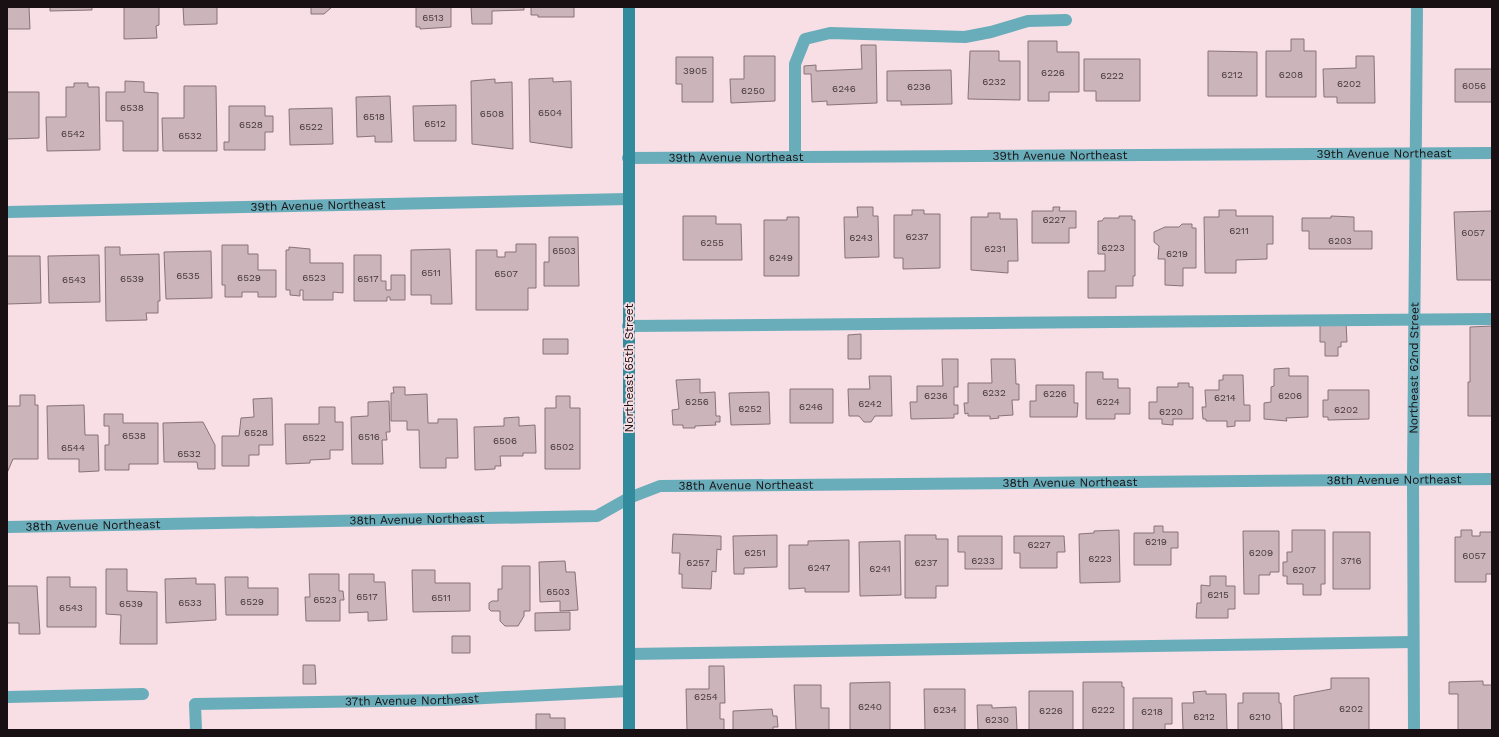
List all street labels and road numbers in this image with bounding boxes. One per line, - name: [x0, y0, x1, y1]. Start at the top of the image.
- street label: 39th Avenue Northeast: [1316, 146, 1452, 161]
- street label: 39th Avenue Northeast: [992, 148, 1128, 163]
- street label: 39th Avenue Northeast: [668, 150, 804, 165]
- street label: 39th Avenue Northeast: [250, 197, 386, 214]
- street label: Northeast 62nd Street: [1406, 302, 1422, 434]
- street label: Northeast 65th Street: [622, 303, 636, 433]
- street label: 38th Avenue Northeast: [1326, 472, 1462, 487]
- street label: 38th Avenue Northeast: [1002, 475, 1138, 490]
- street label: 38th Avenue Northeast: [678, 478, 814, 493]
- street label: 38th Avenue Northeast: [349, 511, 485, 528]
- street label: 38th Avenue Northeast: [25, 517, 161, 534]
- street label: 37th Avenue Northeast: [345, 691, 479, 709]

